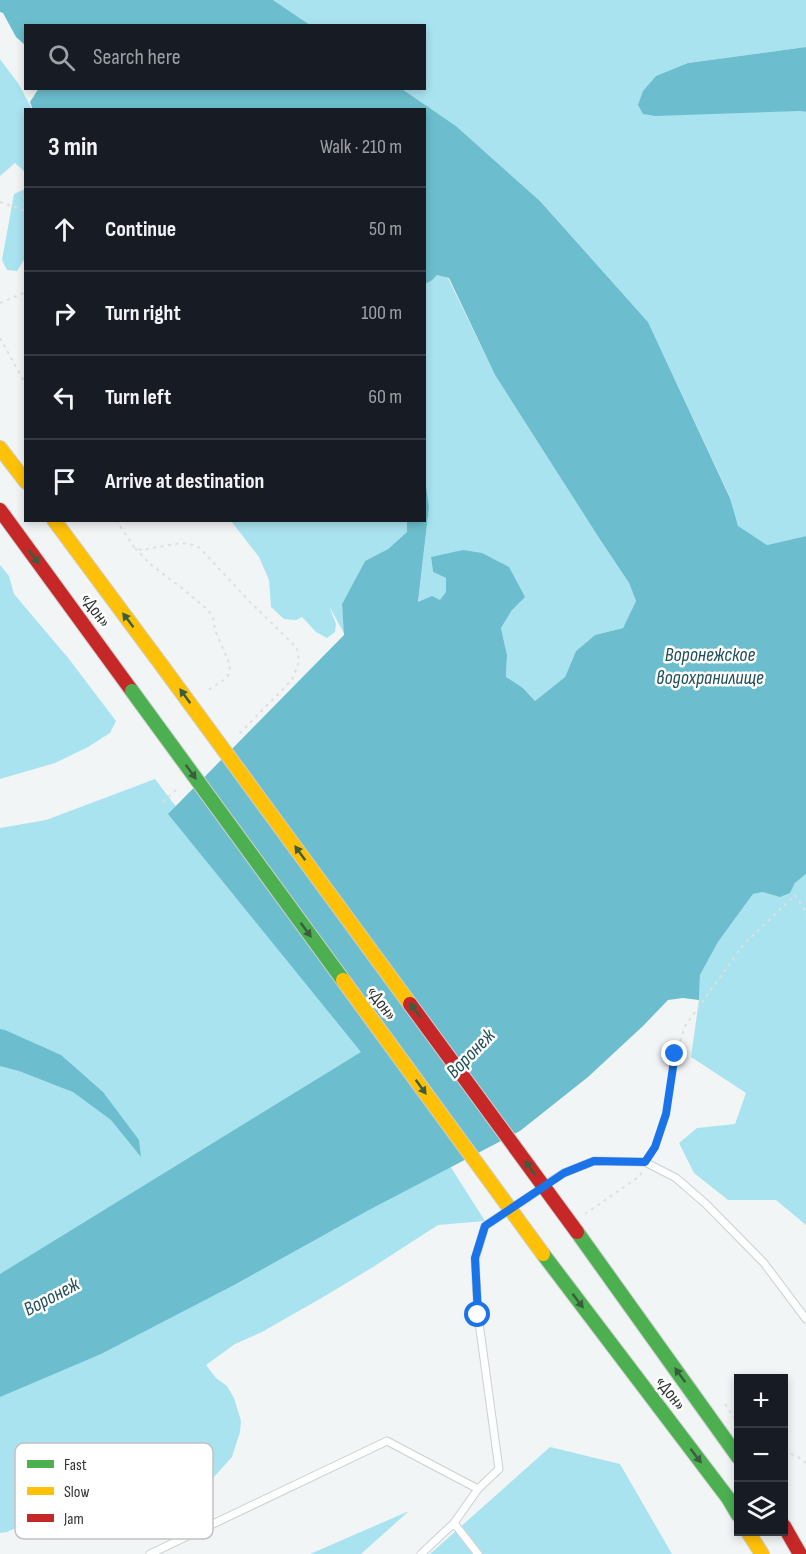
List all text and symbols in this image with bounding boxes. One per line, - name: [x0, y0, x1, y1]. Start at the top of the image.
- search box: [24, 24, 426, 90]
- icon: search: [45, 41, 78, 74]
- text: Search here: [93, 44, 180, 71]
- text: 3 min: [48, 132, 98, 163]
- text: Walk · 210 m: [320, 135, 402, 159]
- icon: ahead: [48, 213, 81, 246]
- text: Continue: [105, 216, 176, 243]
- text: 50 m: [369, 217, 402, 241]
- icon: right: [48, 297, 81, 330]
- text: Turn right: [105, 300, 181, 327]
- text: 100 m: [361, 301, 402, 325]
- icon: left: [48, 381, 81, 414]
- text: Turn left: [105, 384, 171, 411]
- text: 60 m: [368, 385, 402, 409]
- icon: arrive: [48, 465, 81, 498]
- text: Arrive at destination: [105, 468, 264, 495]
- one-way arrow: [28, 549, 40, 564]
- street label: «Дон»: [76, 589, 115, 632]
- one-way arrow: [123, 612, 135, 627]
- water label: Воронежское водохранилище: [656, 643, 764, 690]
- one-way arrow: [179, 688, 191, 703]
- one-way arrow: [185, 764, 197, 780]
- one-way arrow: [294, 846, 306, 862]
- one-way arrow: [300, 921, 312, 937]
- street label: «Дон»: [362, 982, 401, 1025]
- one-way arrow: [409, 1003, 421, 1019]
- water label: Воронеж: [441, 1023, 501, 1083]
- route end: [661, 1040, 687, 1066]
- one-way arrow: [415, 1079, 427, 1095]
- one-way arrow: [524, 1160, 536, 1176]
- water label: Воронеж: [20, 1272, 85, 1321]
- one-way arrow: [572, 1293, 584, 1309]
- route start: [464, 1301, 490, 1327]
- one-way arrow: [674, 1367, 686, 1383]
- street label: «Дон»: [651, 1372, 690, 1415]
- map controls: [734, 1374, 788, 1536]
- button: +: [734, 1374, 788, 1428]
- button: −: [734, 1428, 788, 1482]
- legend: [15, 1443, 213, 1539]
- one-way arrow: [690, 1448, 703, 1464]
- text: Fast: [64, 1456, 87, 1475]
- button: layers: [734, 1482, 788, 1536]
- text: Slow: [64, 1483, 89, 1502]
- text: Jam: [63, 1510, 84, 1529]

